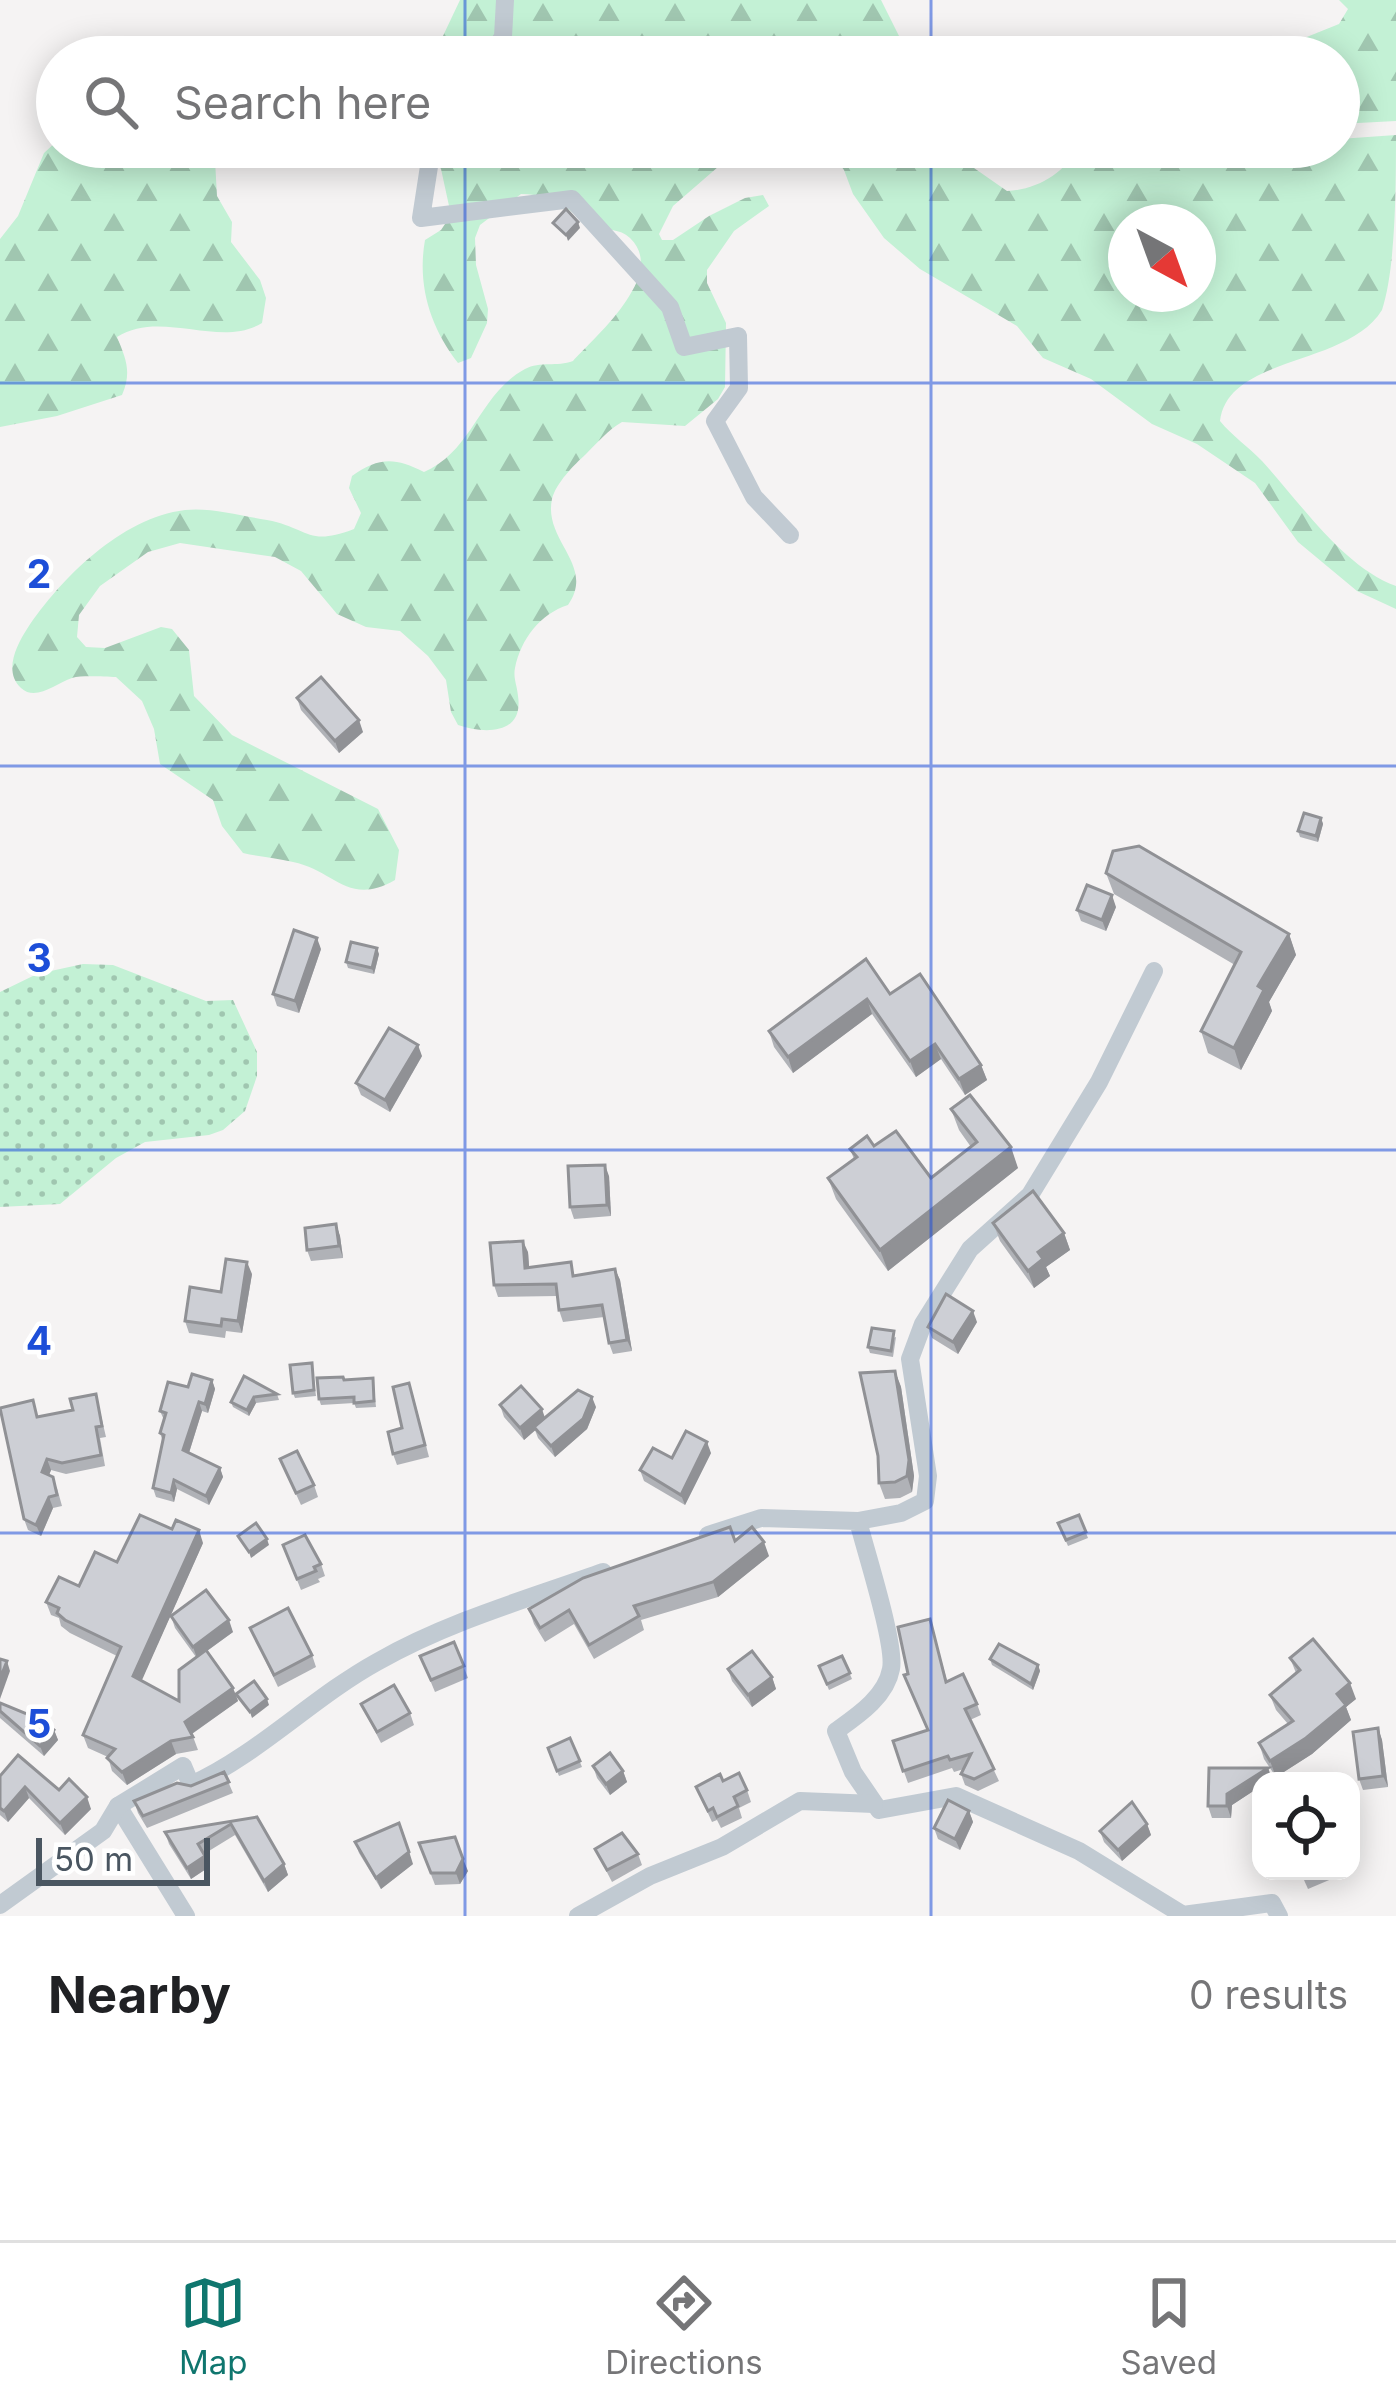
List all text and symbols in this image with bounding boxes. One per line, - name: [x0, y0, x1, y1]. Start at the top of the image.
- search box: [36, 36, 1360, 168]
- icon: search: [78, 69, 144, 135]
- text: Search here: [174, 75, 431, 130]
- north arrow: [1108, 204, 1216, 312]
- text: 2: [27, 550, 51, 597]
- text: 3: [26, 934, 52, 981]
- text: 4: [26, 1317, 52, 1364]
- text: 5: [27, 1700, 51, 1747]
- map controls: [1252, 1772, 1360, 1880]
- button: locate: [1252, 1772, 1360, 1880]
- scale bar: [36, 1832, 210, 1885]
- text: 50 m: [54, 1839, 133, 1879]
- text: Nearby: [48, 1964, 231, 2025]
- text: 0 results: [1189, 1971, 1348, 2018]
- tab: Map: [179, 2270, 247, 2382]
- tab: Directions: [605, 2270, 763, 2382]
- tab: Saved: [1120, 2270, 1217, 2382]

